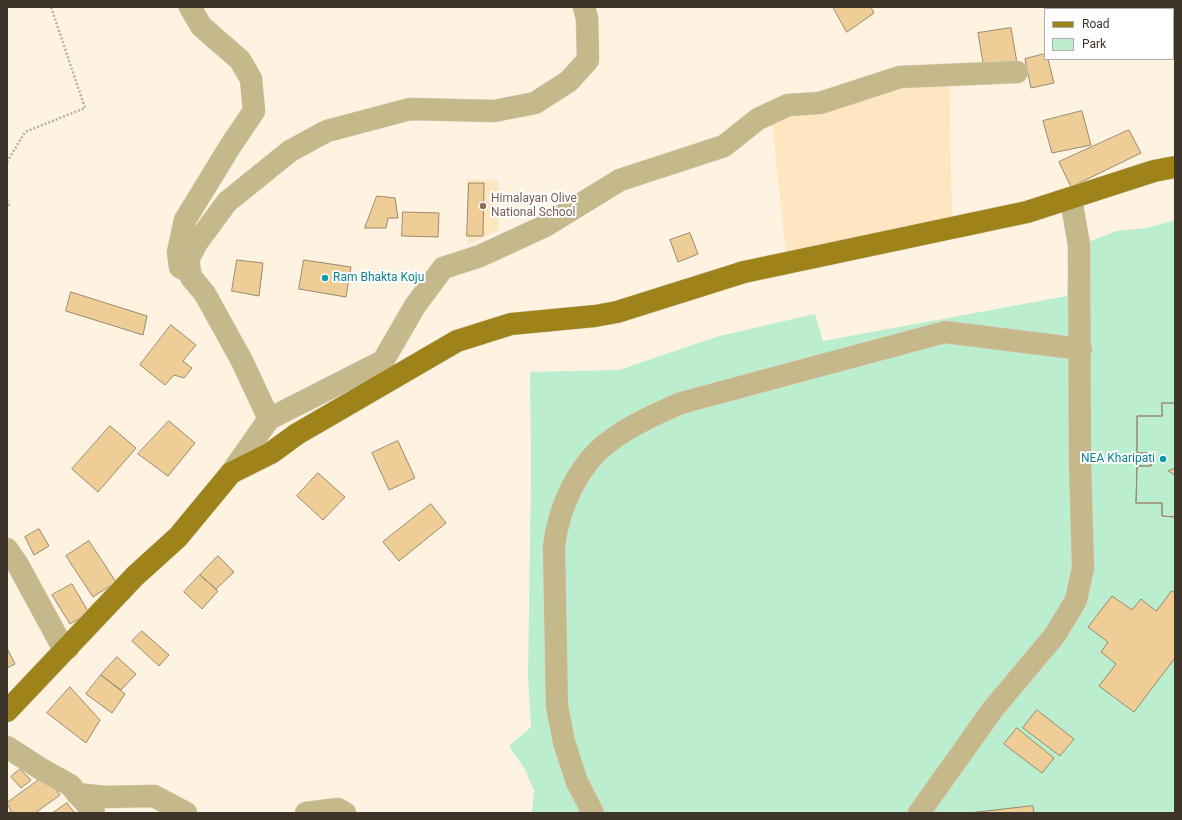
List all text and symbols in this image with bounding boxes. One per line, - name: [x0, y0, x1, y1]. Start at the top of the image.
- legend: [1044, 8, 1174, 60]
- text: Road: [1082, 17, 1110, 31]
- text: Park: [1082, 37, 1106, 51]
- place label: Himalayan Olive National School: [491, 192, 577, 220]
- marker: Himalayan Olive National School: [478, 201, 488, 211]
- place label: Ram Bhakta Koju: [333, 271, 424, 285]
- marker: Ram Bhakta Koju: [320, 273, 330, 283]
- place label: NEA Kharipati: [1081, 452, 1155, 466]
- marker: NEA Kharipati: [1158, 454, 1168, 464]

